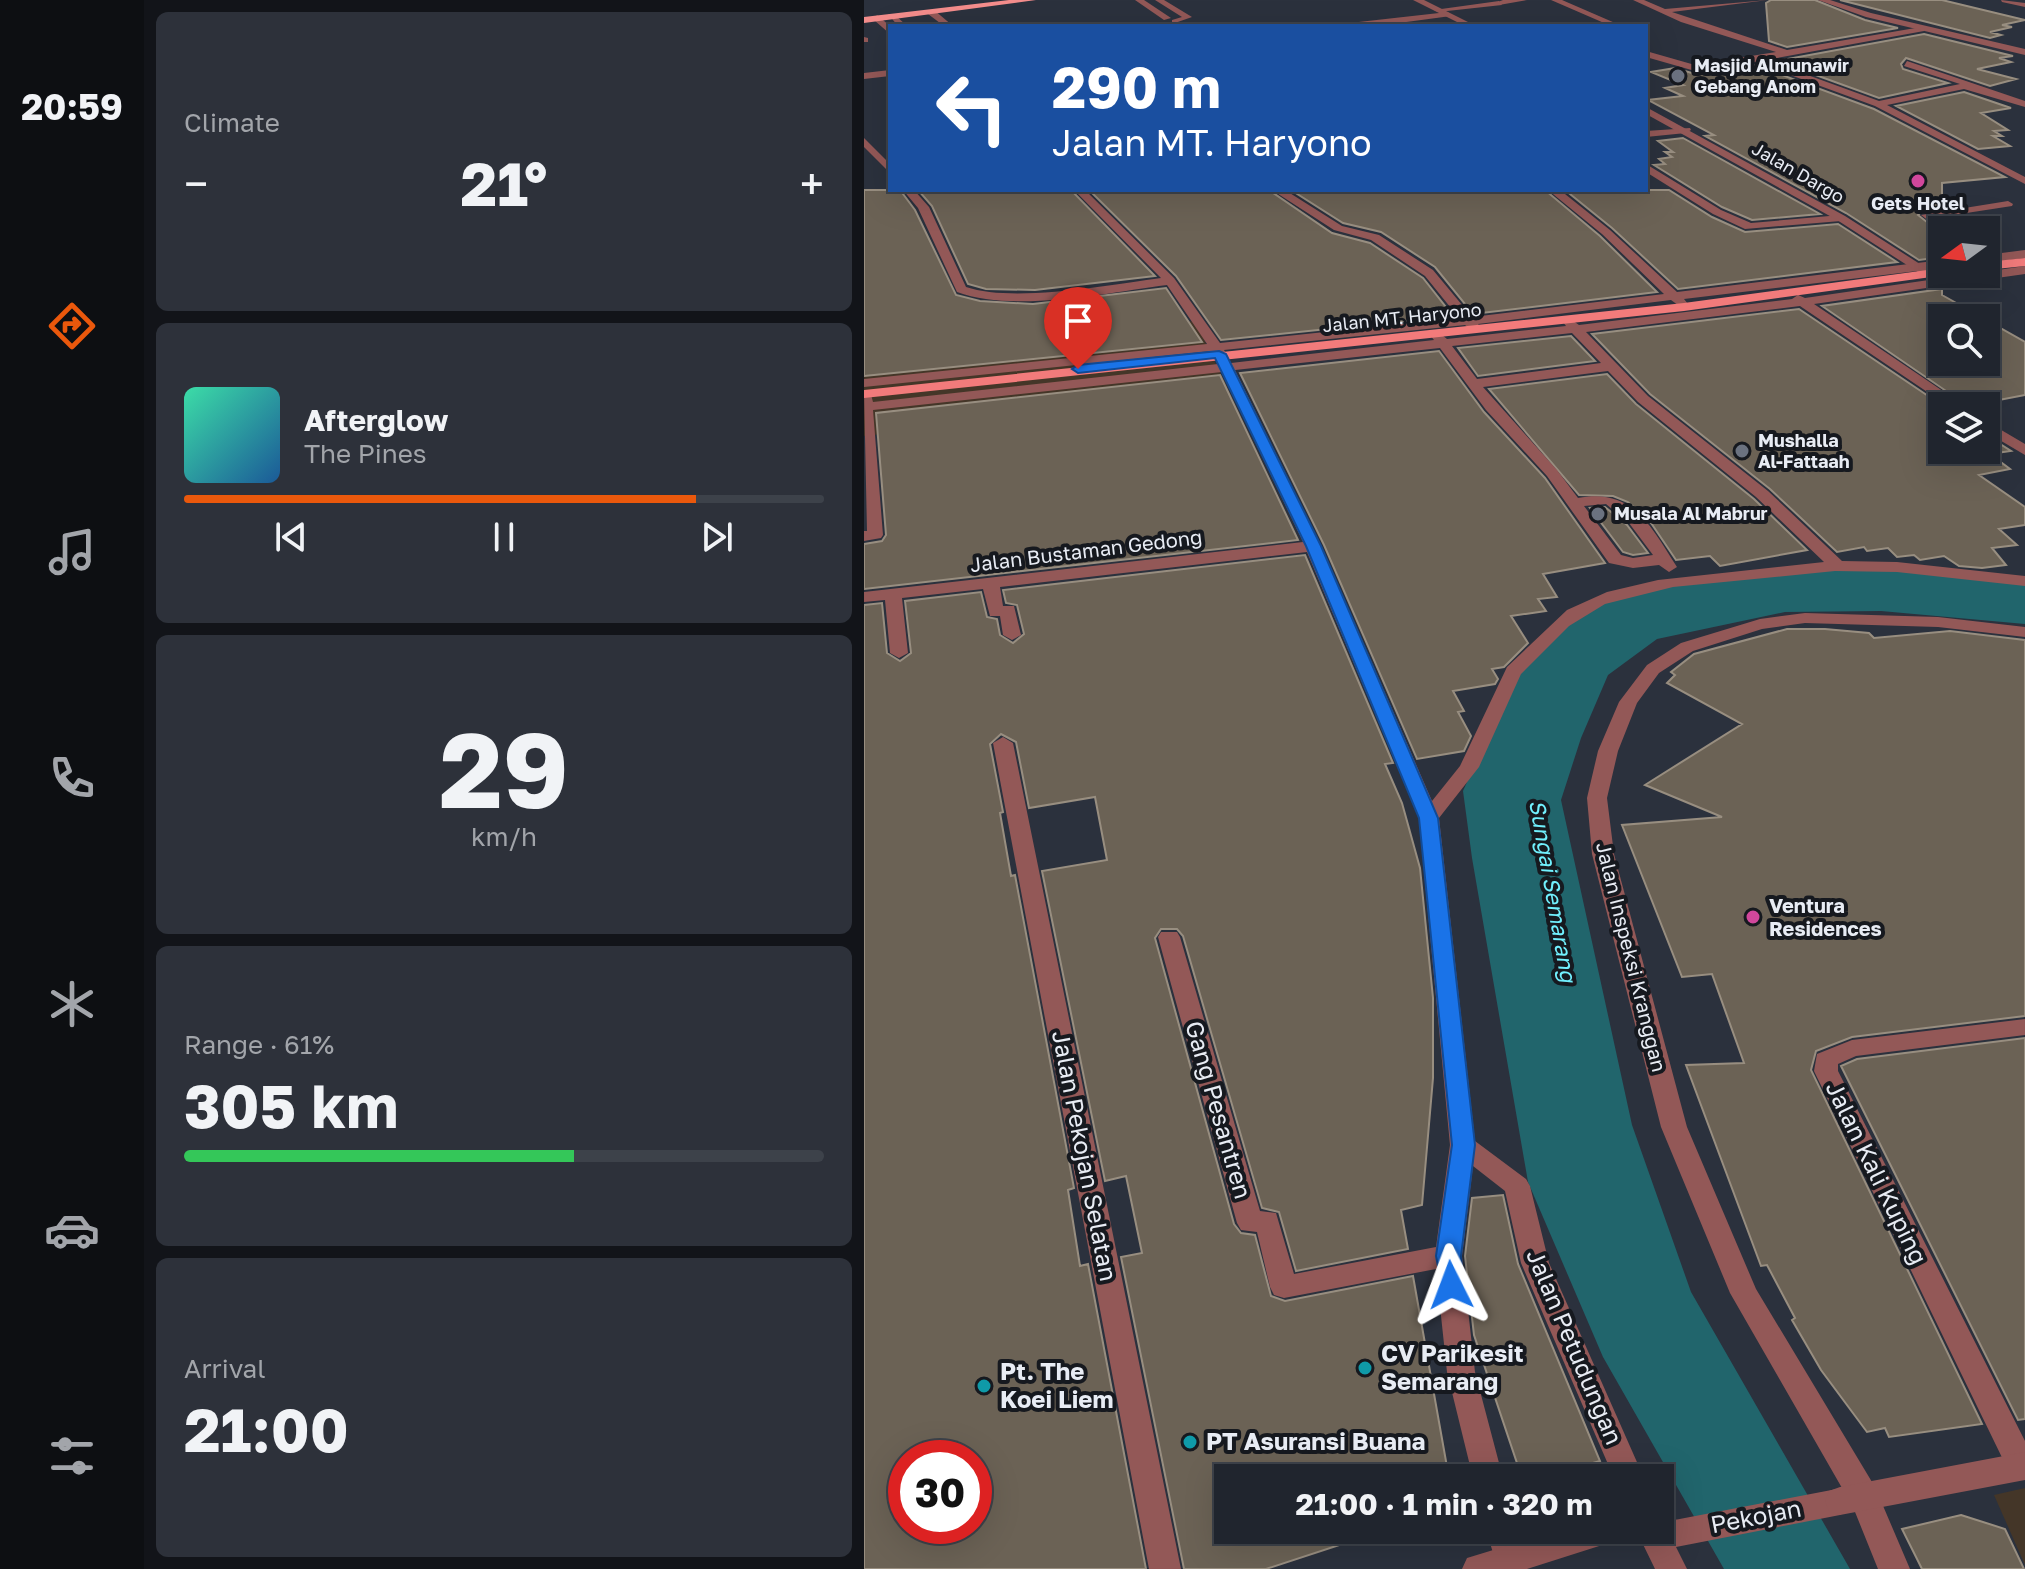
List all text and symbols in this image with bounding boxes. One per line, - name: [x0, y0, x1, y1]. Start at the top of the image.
- text: 290 m: [1052, 53, 1221, 120]
- place label: Masjid Almunawir Gebang Anom: [1694, 54, 1849, 97]
- icon: left: [920, 56, 1024, 160]
- marker: Masjid Almunawir Gebang Anom: [1669, 67, 1687, 85]
- text: 20:59: [21, 85, 123, 128]
- text: Climate: [184, 107, 280, 138]
- text: Jalan MT. Haryono: [1052, 121, 1372, 164]
- street label: Jalan Dargo: [1748, 137, 1849, 207]
- text: 21°: [461, 147, 547, 219]
- text: −: [184, 157, 208, 210]
- text: +: [800, 157, 824, 210]
- marker: Gets Hotel: [1909, 172, 1927, 190]
- place label: Gets Hotel: [1871, 192, 1965, 214]
- north arrow: [1928, 216, 2000, 288]
- map controls: [1928, 216, 2000, 464]
- pin: [1044, 287, 1112, 369]
- icon: directions: [44, 298, 100, 354]
- street label: Jalan MT. Haryono: [1321, 298, 1483, 336]
- icon: arrive: [1056, 299, 1100, 343]
- button: search: [1928, 304, 2000, 376]
- button: layers: [1928, 392, 2000, 464]
- text: Afterglow: [304, 402, 448, 438]
- place label: Mushalla Al-Fattaah: [1758, 429, 1850, 472]
- text: The Pines: [304, 438, 427, 469]
- marker: Mushalla Al-Fattaah: [1733, 442, 1751, 460]
- place label: Musala Al Mabrur: [1614, 502, 1768, 524]
- marker: Musala Al Mabrur: [1589, 505, 1607, 523]
- icon: previous: [269, 515, 313, 559]
- icon: pause: [482, 515, 526, 559]
- icon: next: [695, 515, 739, 559]
- icon: music: [44, 524, 100, 580]
- street label: Jalan Bustaman Gedong: [968, 524, 1203, 576]
- text: 29: [439, 706, 569, 831]
- icon: phone: [44, 750, 100, 806]
- water label: Sungai Semarang: [1524, 798, 1583, 986]
- text: km/h: [471, 821, 537, 852]
- street label: Jalan Inspeksi Kranggan: [1592, 839, 1672, 1074]
- place label: Ventura Residences: [1769, 893, 1882, 940]
- marker: Ventura Residences: [1744, 908, 1762, 926]
- icon: climate: [44, 976, 100, 1032]
- street label: Gang Pesantren: [1180, 1017, 1259, 1202]
- street label: Jalan Pekojan Selatan: [1047, 1028, 1124, 1283]
- text: Range · 61%: [184, 1029, 334, 1060]
- text: 305 km: [184, 1069, 399, 1141]
- street label: Jalan Kali Kuping: [1820, 1076, 1934, 1269]
- icon: car: [44, 1202, 100, 1258]
- position arrow: [1409, 1243, 1493, 1327]
- street label: Jalan Petudungan: [1521, 1244, 1630, 1449]
- place label: CV Parikesit Semarang: [1381, 1338, 1524, 1395]
- text: Arrival: [184, 1353, 265, 1384]
- place label: Pt. The Koei Liem: [1000, 1356, 1113, 1413]
- marker: CV Parikesit Semarang: [1356, 1359, 1374, 1377]
- marker: Pt. The Koei Liem: [975, 1377, 993, 1395]
- text: 21:00: [184, 1393, 349, 1465]
- place label: PT Asuransi Buana: [1206, 1426, 1425, 1455]
- icon: filters: [44, 1428, 100, 1484]
- marker: PT Asuransi Buana: [1181, 1433, 1199, 1451]
- speed limit sign: 30: [888, 1440, 992, 1544]
- text: 21:00 · 1 min · 320 m: [1296, 1486, 1592, 1522]
- street label: Pekojan: [1708, 1493, 1803, 1539]

